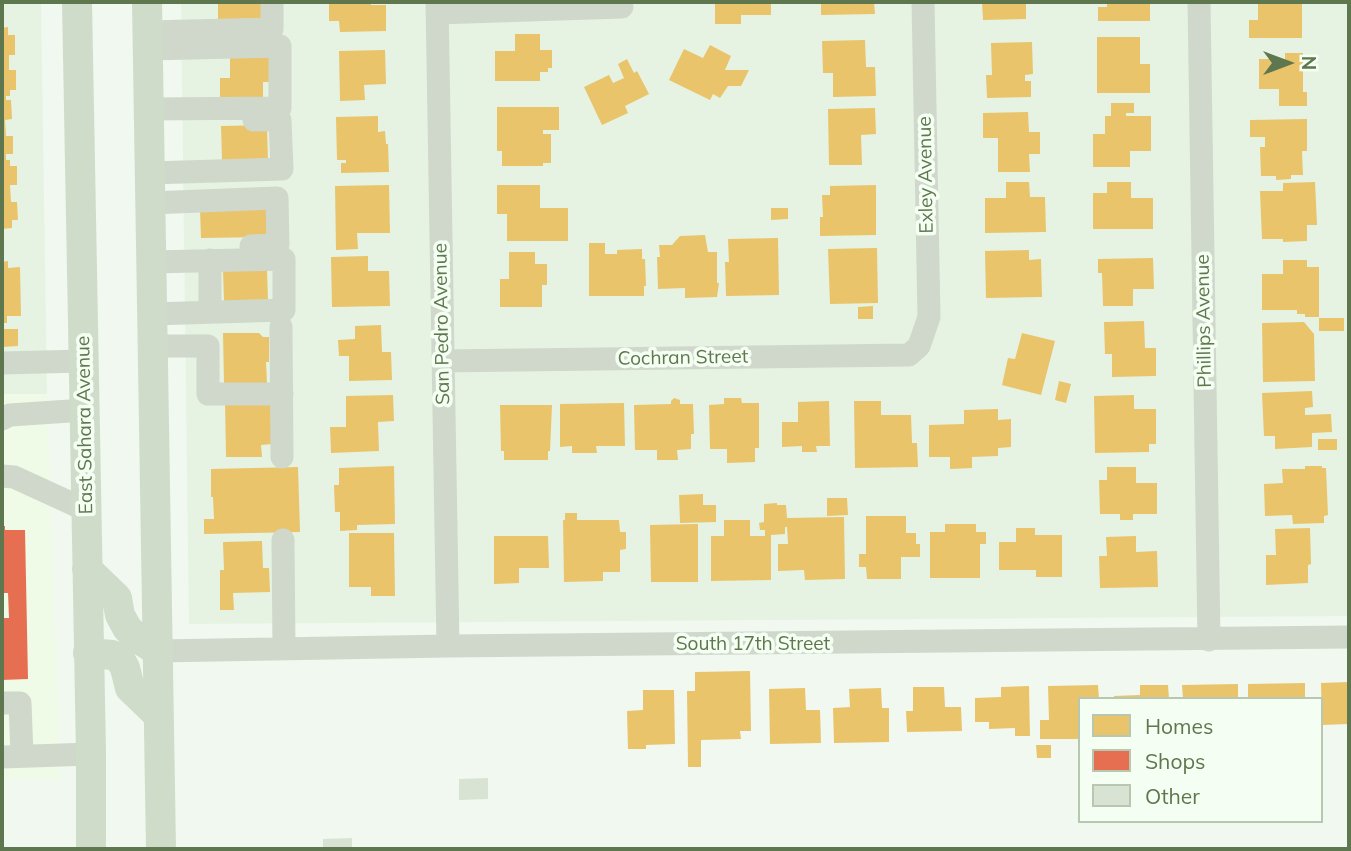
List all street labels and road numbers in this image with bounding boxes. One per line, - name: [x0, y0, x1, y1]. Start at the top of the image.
- street label: Exley Avenue: [914, 116, 938, 234]
- street label: San Pedro Avenue: [429, 243, 455, 405]
- street label: Phillips Avenue: [1191, 254, 1217, 388]
- street label: East Sahara Avenue: [72, 336, 98, 514]
- street label: Cochran Street: [618, 345, 748, 371]
- street label: South 17th Street: [676, 633, 830, 655]

